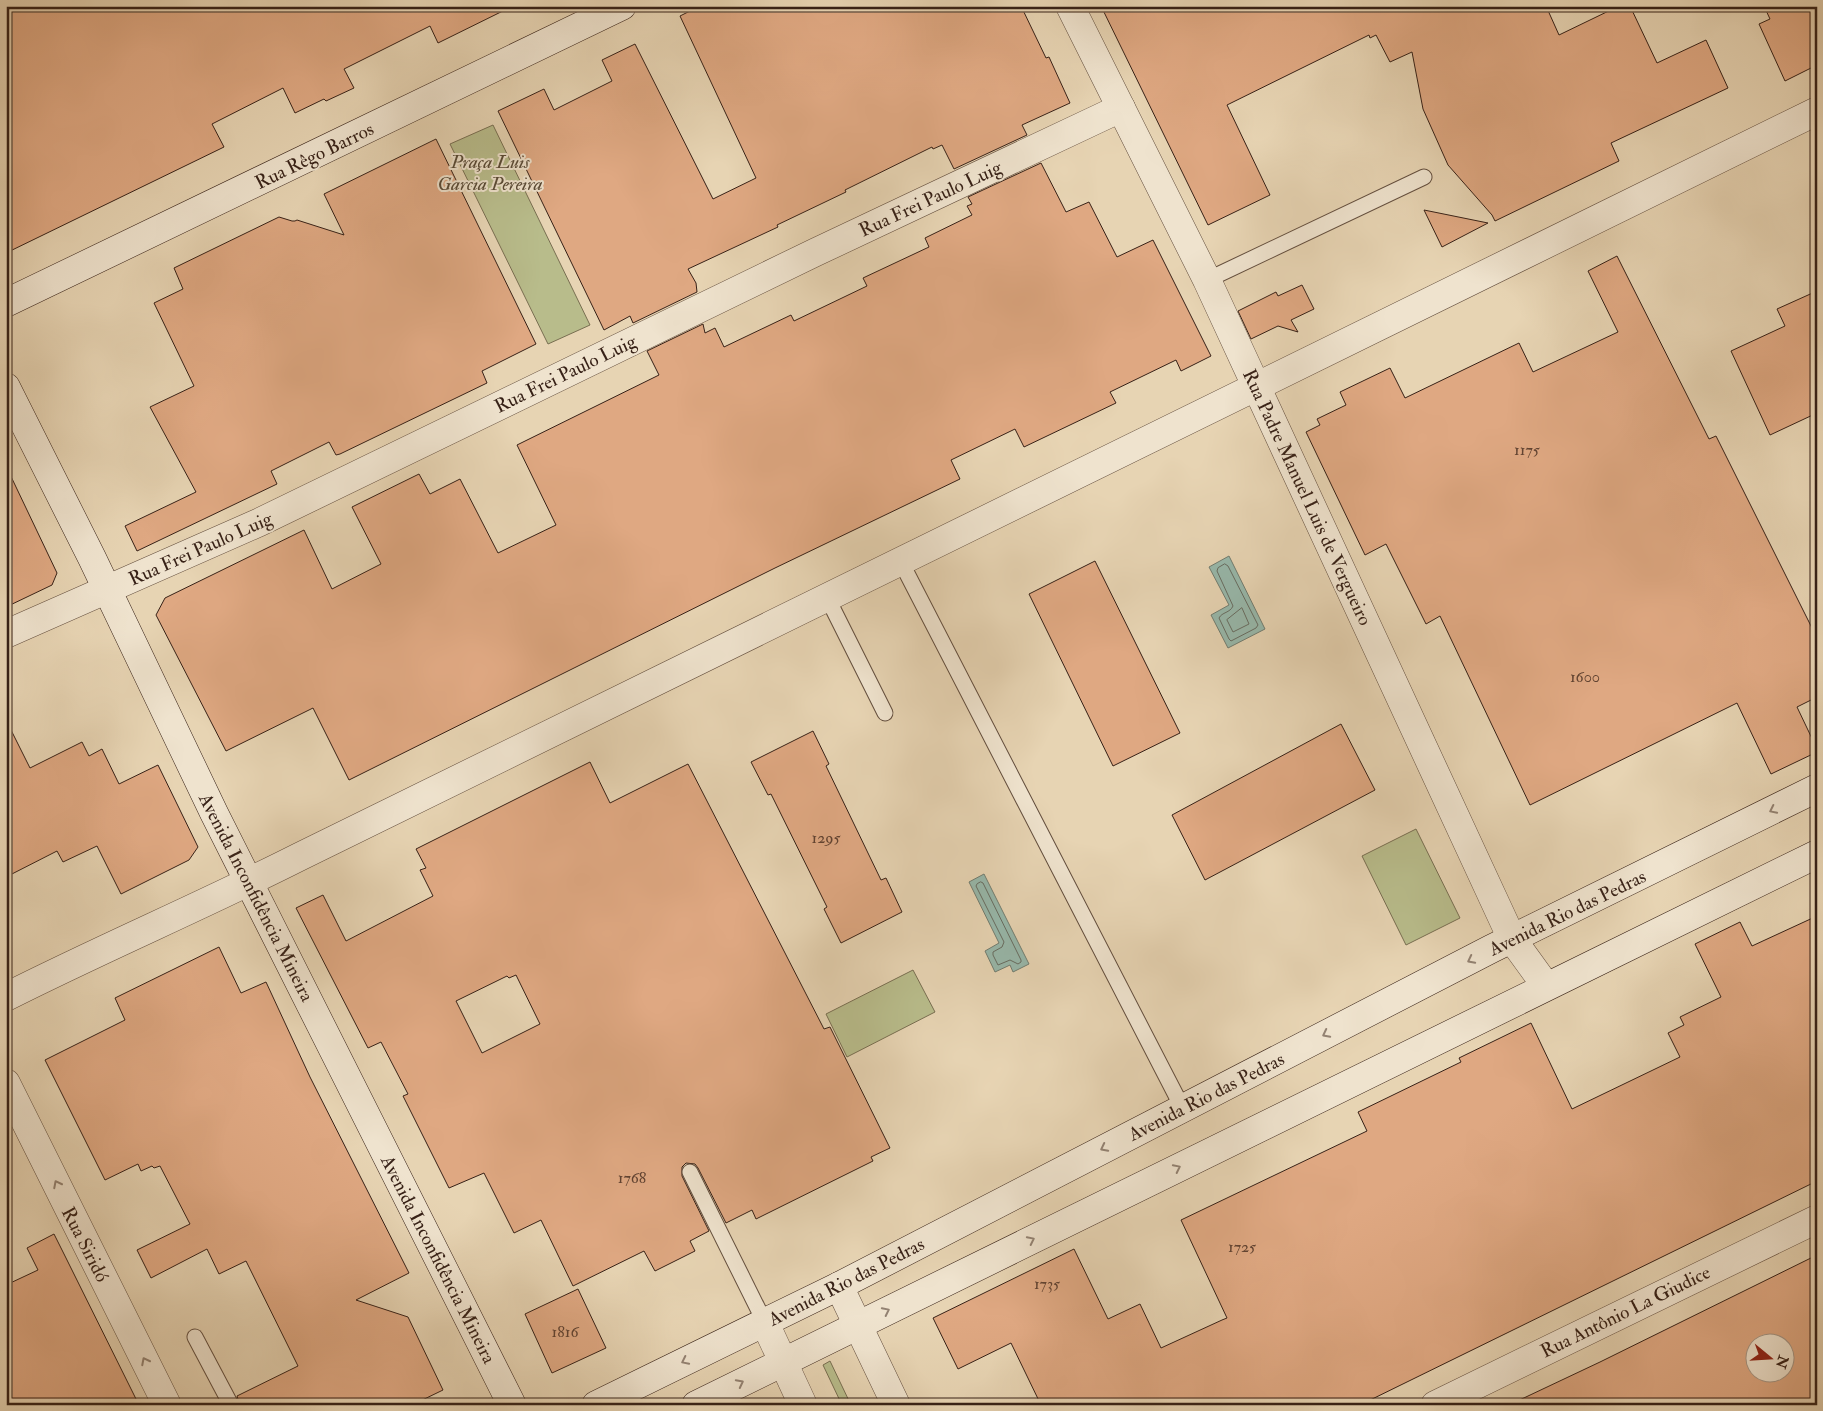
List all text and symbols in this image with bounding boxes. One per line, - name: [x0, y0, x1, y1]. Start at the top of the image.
- street label: Rua Rêgo Barros: [251, 117, 378, 195]
- park label: Praça Luis Garcia Pereira: [437, 150, 543, 196]
- street label: Rua Frei Paulo Luig: [855, 155, 1006, 242]
- street label: Rua Frei Paulo Luig: [491, 329, 641, 419]
- street label: Rua Padre Manuel Luis de Vergueiro: [1237, 365, 1377, 629]
- house number: 1175: [1514, 440, 1540, 460]
- street label: Rua Frei Paulo Luig: [125, 506, 277, 591]
- house number: 1600: [1570, 667, 1600, 687]
- street label: Avenida Inconfidência Mineira: [193, 788, 319, 1006]
- one-way arrow: [1769, 804, 1778, 814]
- house number: 1295: [811, 828, 841, 848]
- street label: Avenida Rio das Pedras: [1484, 864, 1650, 962]
- one-way arrow: [1467, 954, 1476, 964]
- one-way arrow: [1322, 1028, 1331, 1038]
- street label: Avenida Rio das Pedras: [1123, 1047, 1289, 1147]
- one-way arrow: [1100, 1142, 1109, 1152]
- street label: Avenida Inconfidência Mineira: [375, 1150, 501, 1368]
- one-way arrow: [1172, 1164, 1181, 1174]
- house number: 1768: [618, 1168, 647, 1188]
- one-way arrow: [53, 1181, 63, 1190]
- street label: Rua Siridó: [56, 1203, 114, 1286]
- street label: Avenida Rio das Pedras: [763, 1232, 929, 1332]
- one-way arrow: [1026, 1236, 1035, 1246]
- house number: 1725: [1228, 1237, 1256, 1257]
- street label: Rua Antônio La Giudice: [1536, 1260, 1714, 1364]
- house number: 1735: [1034, 1274, 1060, 1294]
- one-way arrow: [881, 1307, 890, 1318]
- house number: 1816: [552, 1322, 579, 1342]
- north arrow: [1746, 1334, 1796, 1384]
- text: N: [1772, 1352, 1792, 1371]
- one-way arrow: [682, 1355, 691, 1365]
- one-way arrow: [141, 1357, 151, 1366]
- one-way arrow: [735, 1379, 744, 1389]

